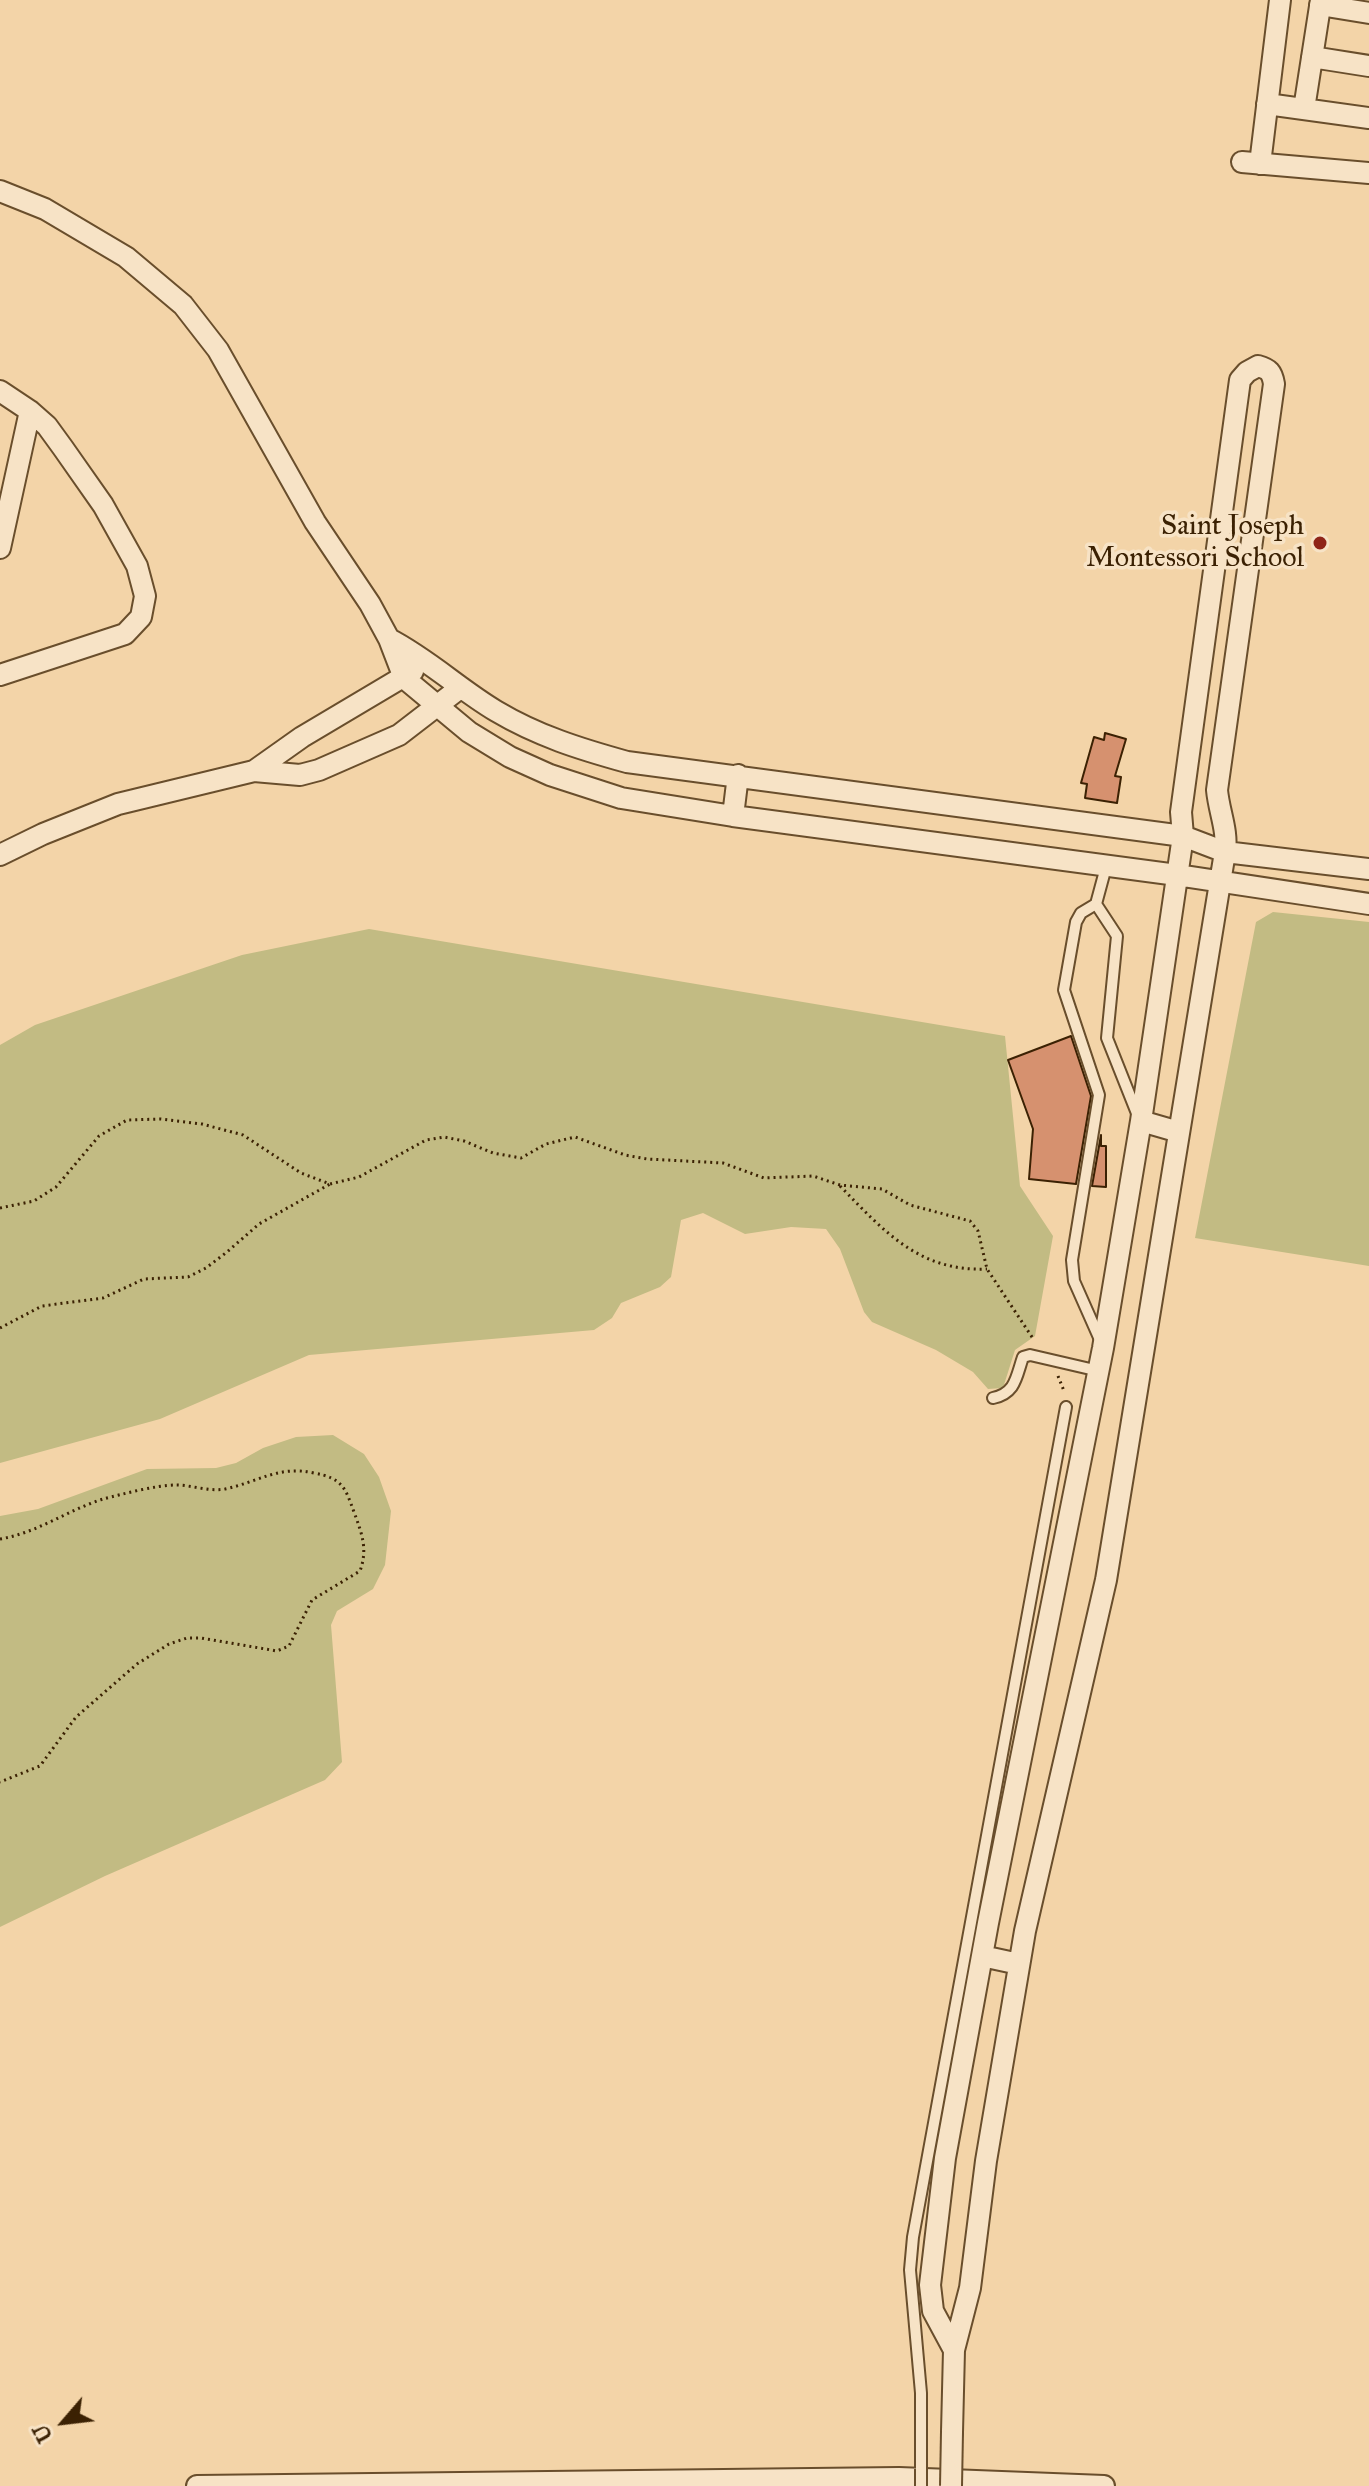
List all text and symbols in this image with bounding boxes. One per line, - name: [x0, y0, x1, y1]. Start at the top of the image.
- place label: Saint Joseph Montessori School: [1086, 510, 1304, 576]
- marker: Saint Joseph Montessori School: [1311, 534, 1329, 552]
- north arrow: [24, 2382, 104, 2462]
- text: U: [26, 2419, 58, 2448]

